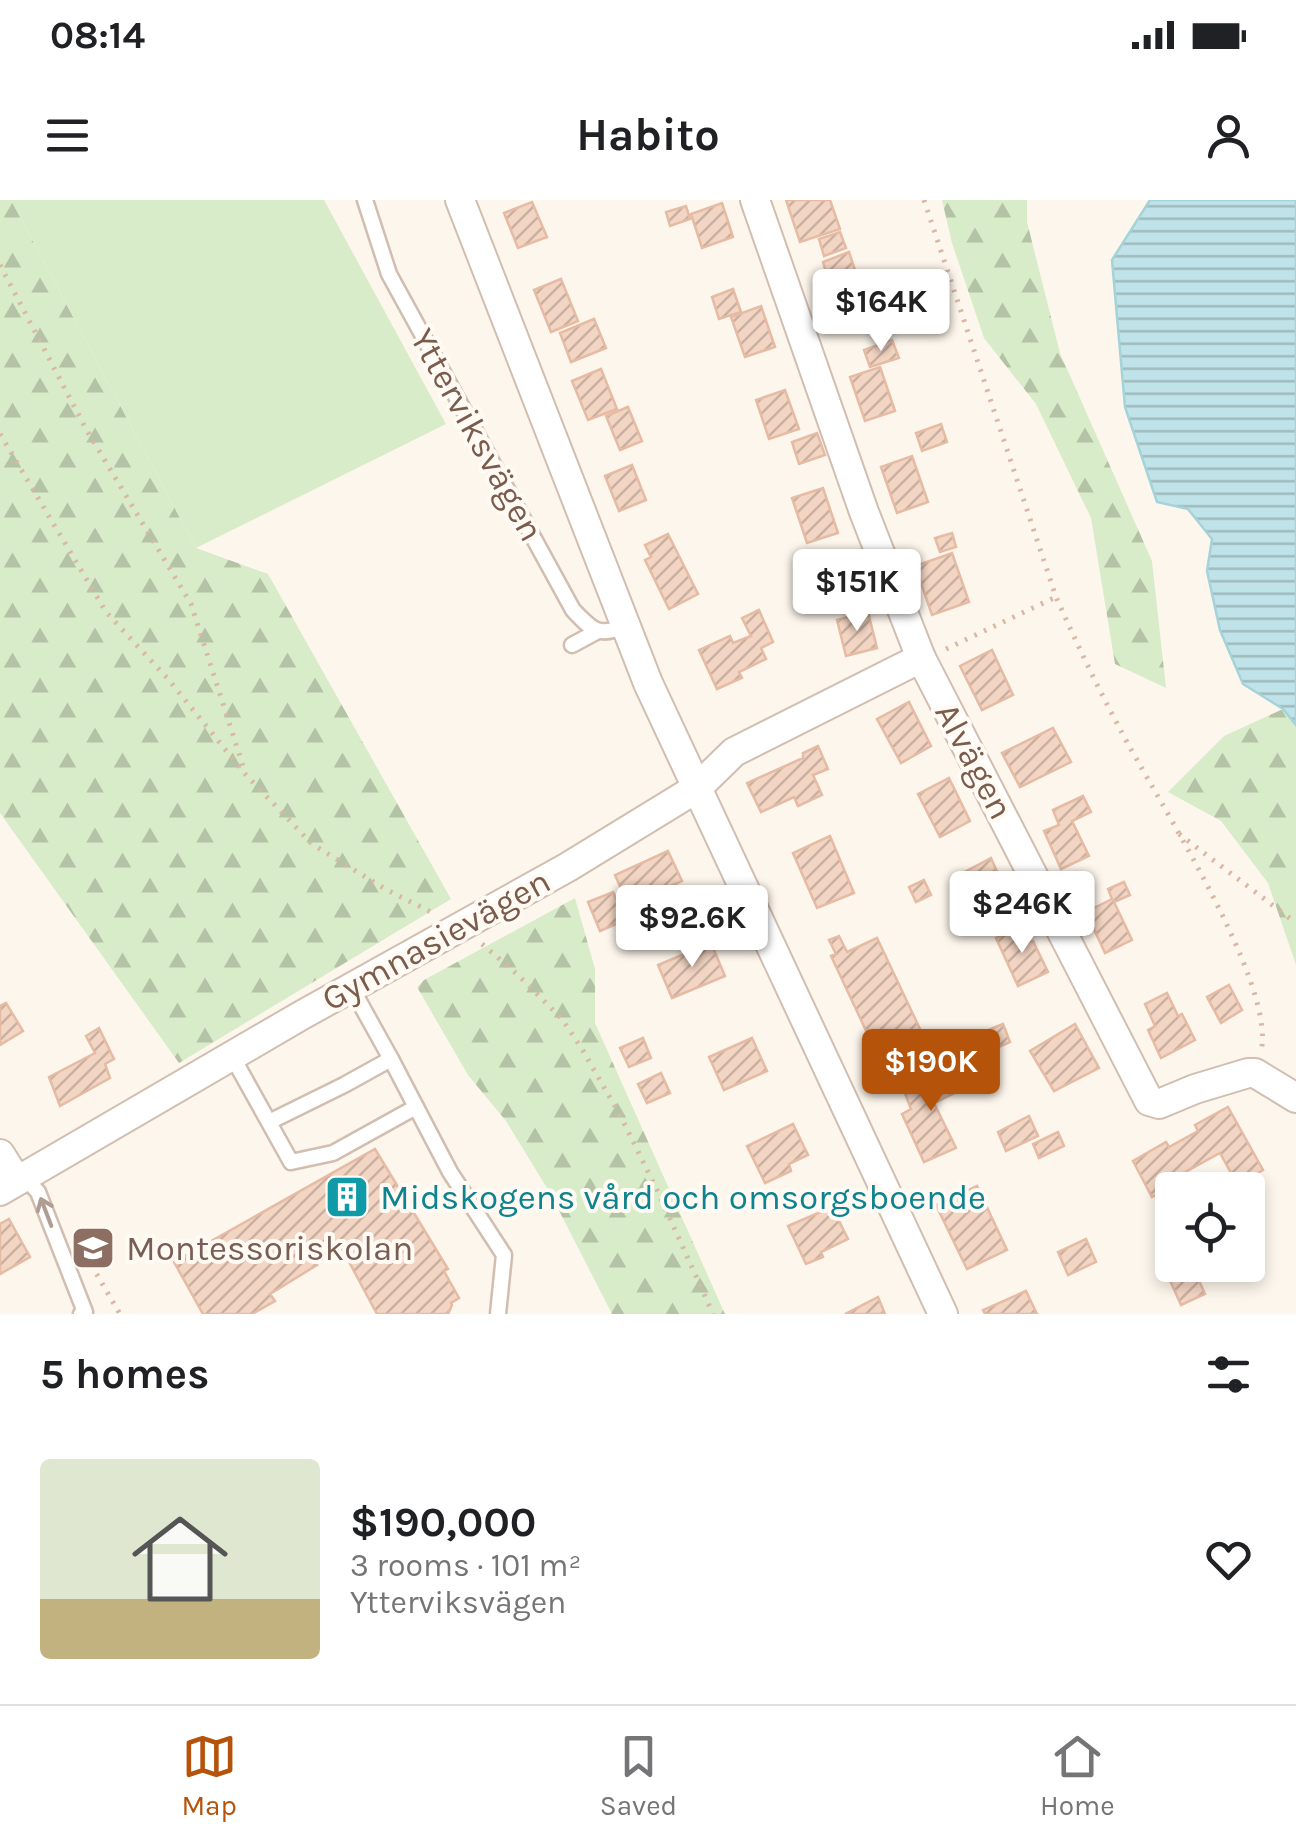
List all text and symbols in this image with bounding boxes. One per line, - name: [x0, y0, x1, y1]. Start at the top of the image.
- text: 08:14: [50, 13, 145, 58]
- icon: menu: [40, 108, 95, 163]
- icon: person: [1201, 108, 1256, 163]
- text: Habito: [576, 109, 720, 161]
- pin: $164K: [811, 269, 951, 354]
- text: $164K: [835, 283, 927, 320]
- street label: Ytterviksvägen: [402, 322, 552, 548]
- pin: $151K: [787, 549, 927, 634]
- text: $151K: [815, 563, 899, 600]
- street label: Alvägen: [926, 696, 1022, 826]
- street label: Gymnasievägen: [315, 860, 557, 1020]
- pin: $246K: [952, 871, 1092, 956]
- pin: $92.6K: [611, 885, 773, 970]
- text: $246K: [972, 885, 1072, 922]
- text: $92.6K: [638, 899, 746, 936]
- pin: $190K: [861, 1029, 1001, 1114]
- text: $190K: [884, 1043, 978, 1080]
- map controls: [1155, 1172, 1265, 1282]
- button: locate: [1155, 1172, 1265, 1282]
- building icon: Midskogens vård och omsorgsboende: [324, 1174, 370, 1220]
- place label: Midskogens vård och omsorgsboende: [380, 1177, 986, 1218]
- one-way arrow: [35, 1197, 53, 1228]
- school or university icon: Montessoriskolan: [70, 1225, 116, 1271]
- place label: Montessoriskolan: [126, 1228, 413, 1269]
- icon: filters: [1201, 1347, 1256, 1402]
- text: 5 homes: [40, 1349, 209, 1399]
- text: $190,000: [350, 1497, 536, 1547]
- icon: home: [120, 1499, 240, 1619]
- icon: heart: [1201, 1532, 1256, 1587]
- text: 3 rooms · 101 m²: [350, 1547, 581, 1584]
- text: Ytterviksvägen: [350, 1584, 566, 1621]
- tab: Map: [181, 1729, 237, 1822]
- tab: Saved: [600, 1729, 677, 1822]
- tab: Home: [1040, 1729, 1115, 1822]

